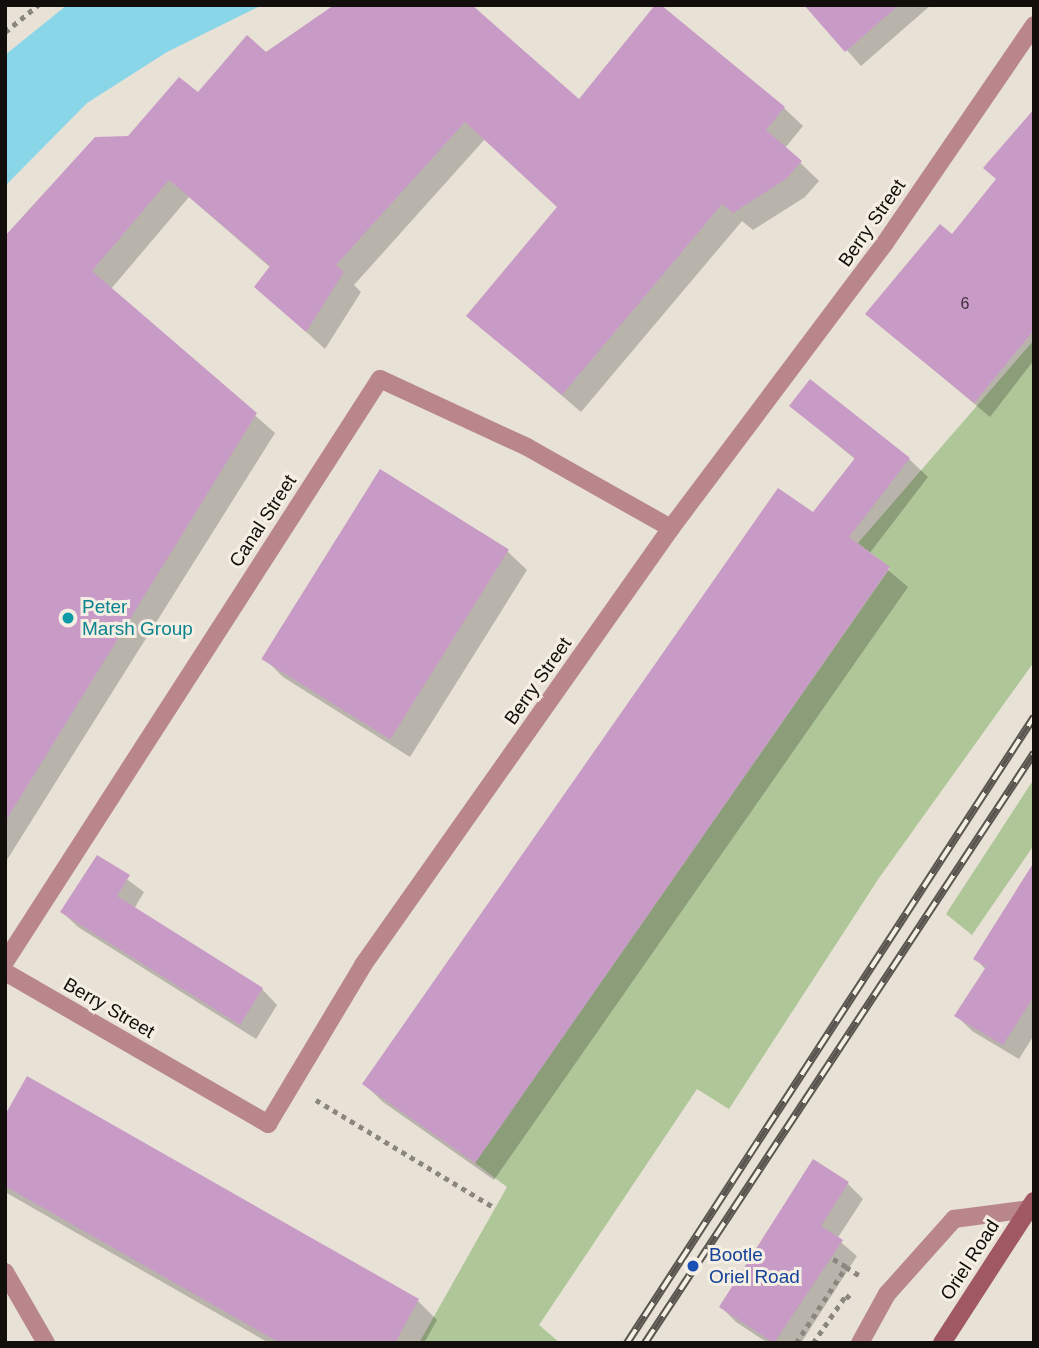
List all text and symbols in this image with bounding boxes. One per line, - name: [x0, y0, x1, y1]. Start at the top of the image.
- street label: Berry Street: [834, 175, 910, 271]
- house number: 6: [961, 294, 969, 314]
- street label: Canal Street: [225, 471, 301, 571]
- place label: Peter Marsh Group: [82, 596, 193, 640]
- marker: Peter Marsh Group: [60, 610, 76, 626]
- street label: Berry Street: [500, 633, 576, 729]
- street label: Berry Street: [59, 973, 159, 1043]
- street label: Oriel Road: [936, 1216, 1004, 1304]
- place label: Bootle Oriel Road: [709, 1244, 800, 1288]
- marker: Bootle Oriel Road: [683, 1256, 703, 1276]

